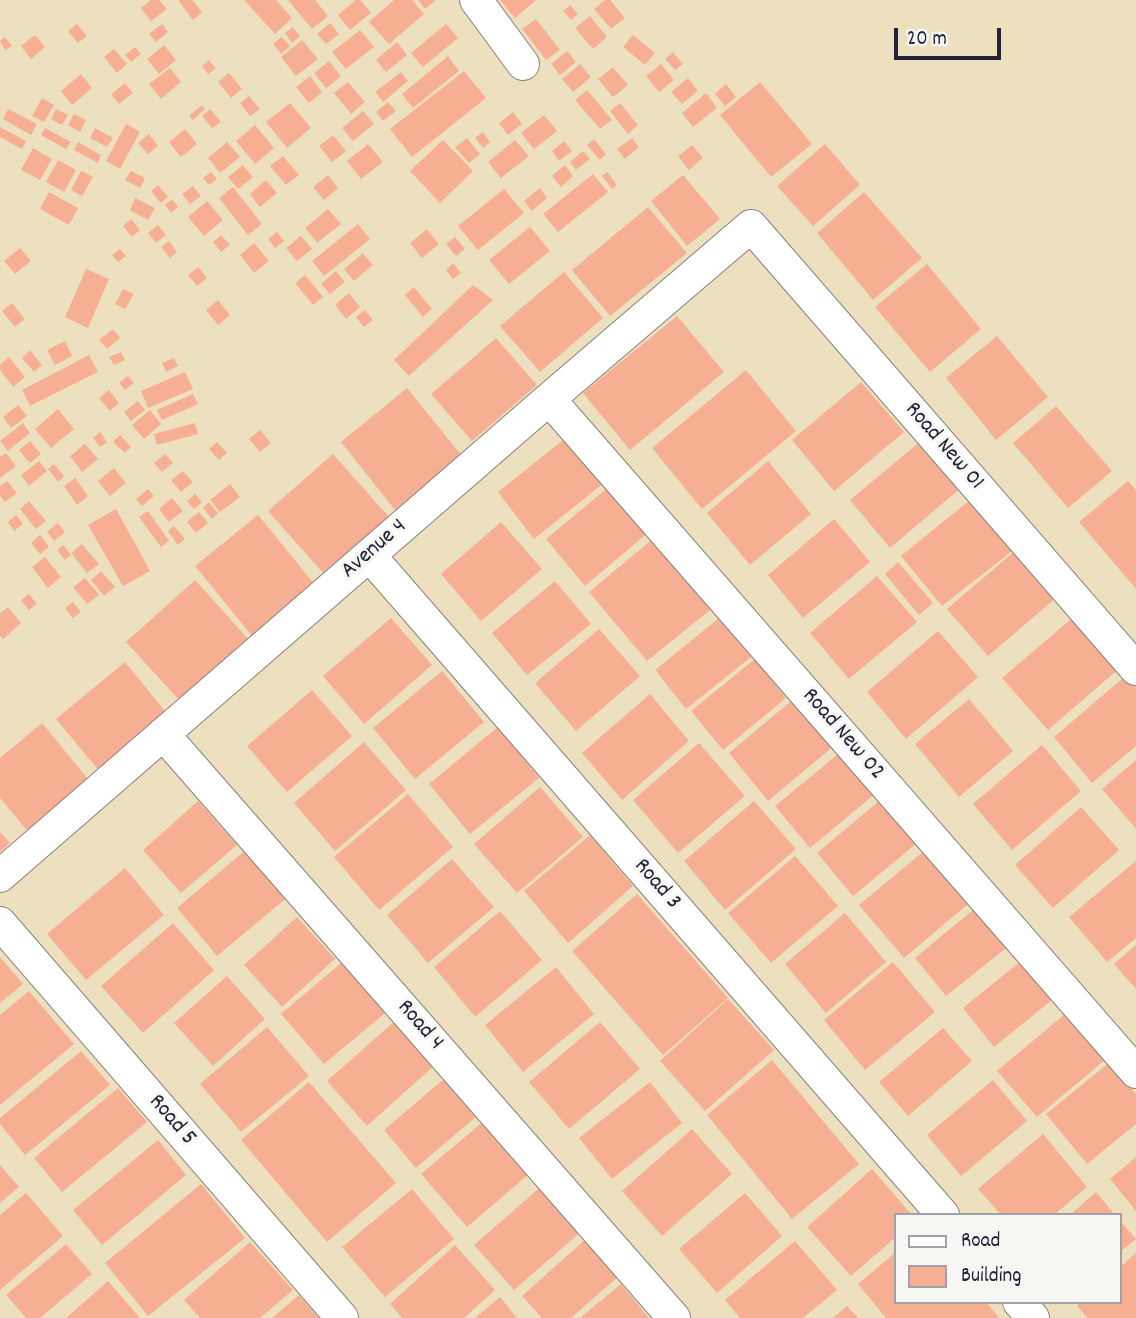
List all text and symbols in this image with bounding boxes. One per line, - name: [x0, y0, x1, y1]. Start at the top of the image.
- scale bar: [898, 14, 1005, 58]
- text: 20 m: [907, 25, 947, 55]
- street label: Road New 01: [897, 397, 989, 497]
- street label: Avenue 4: [337, 514, 413, 586]
- street label: Road New 02: [795, 684, 889, 786]
- street label: Road 3: [626, 854, 686, 916]
- street label: Road 4: [390, 995, 448, 1057]
- street label: Road 5: [141, 1090, 201, 1152]
- legend: [894, 1213, 1122, 1304]
- text: Road: [961, 1227, 1000, 1257]
- text: Building: [961, 1262, 1021, 1292]

